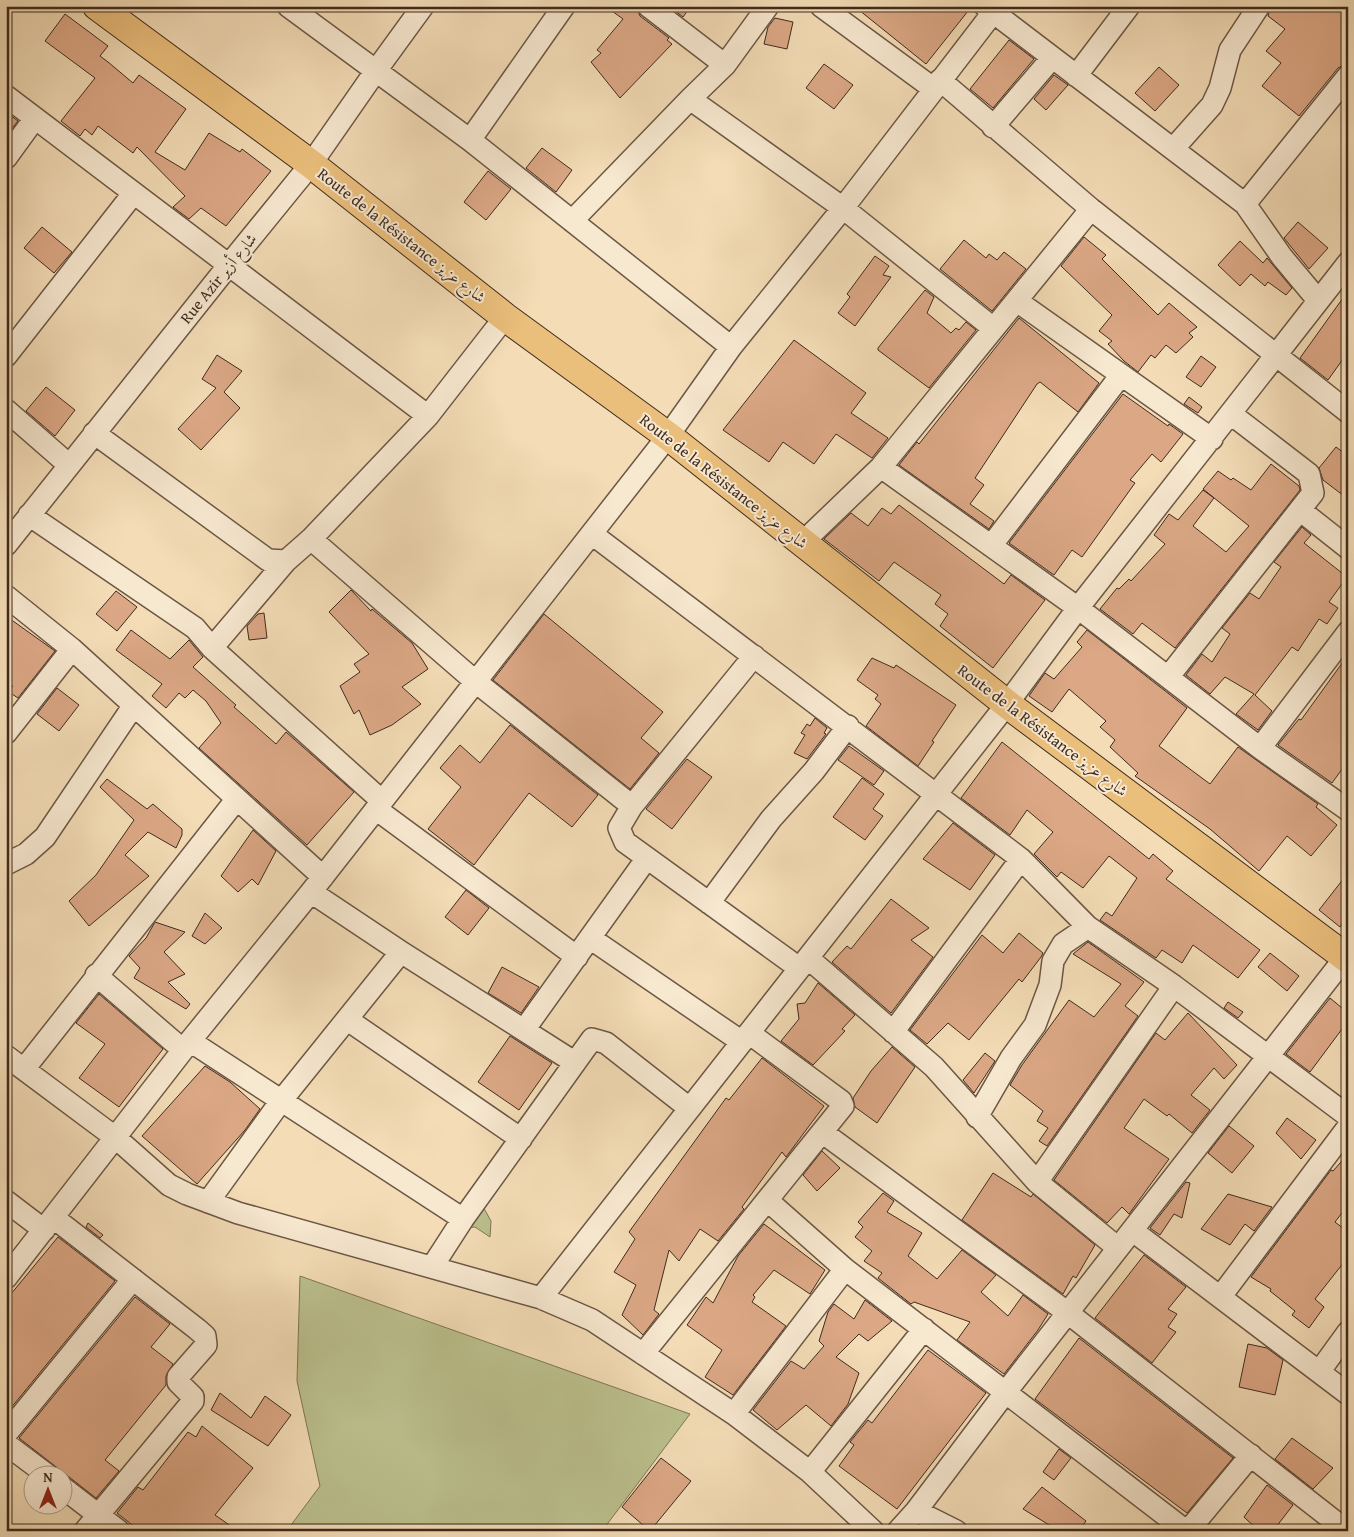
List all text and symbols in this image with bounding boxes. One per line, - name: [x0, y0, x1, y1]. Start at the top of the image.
- street label: Route de la Résistance شارع عزيز: [312, 162, 491, 310]
- street label: Rue Azir شارع أزير: [174, 227, 264, 330]
- street label: Route de la Résistance شارع عزيز: [634, 408, 813, 556]
- street label: Route de la Résistance شارع عزيز: [952, 658, 1133, 804]
- north arrow: [22, 1464, 72, 1514]
- text: N: [43, 1467, 53, 1487]

